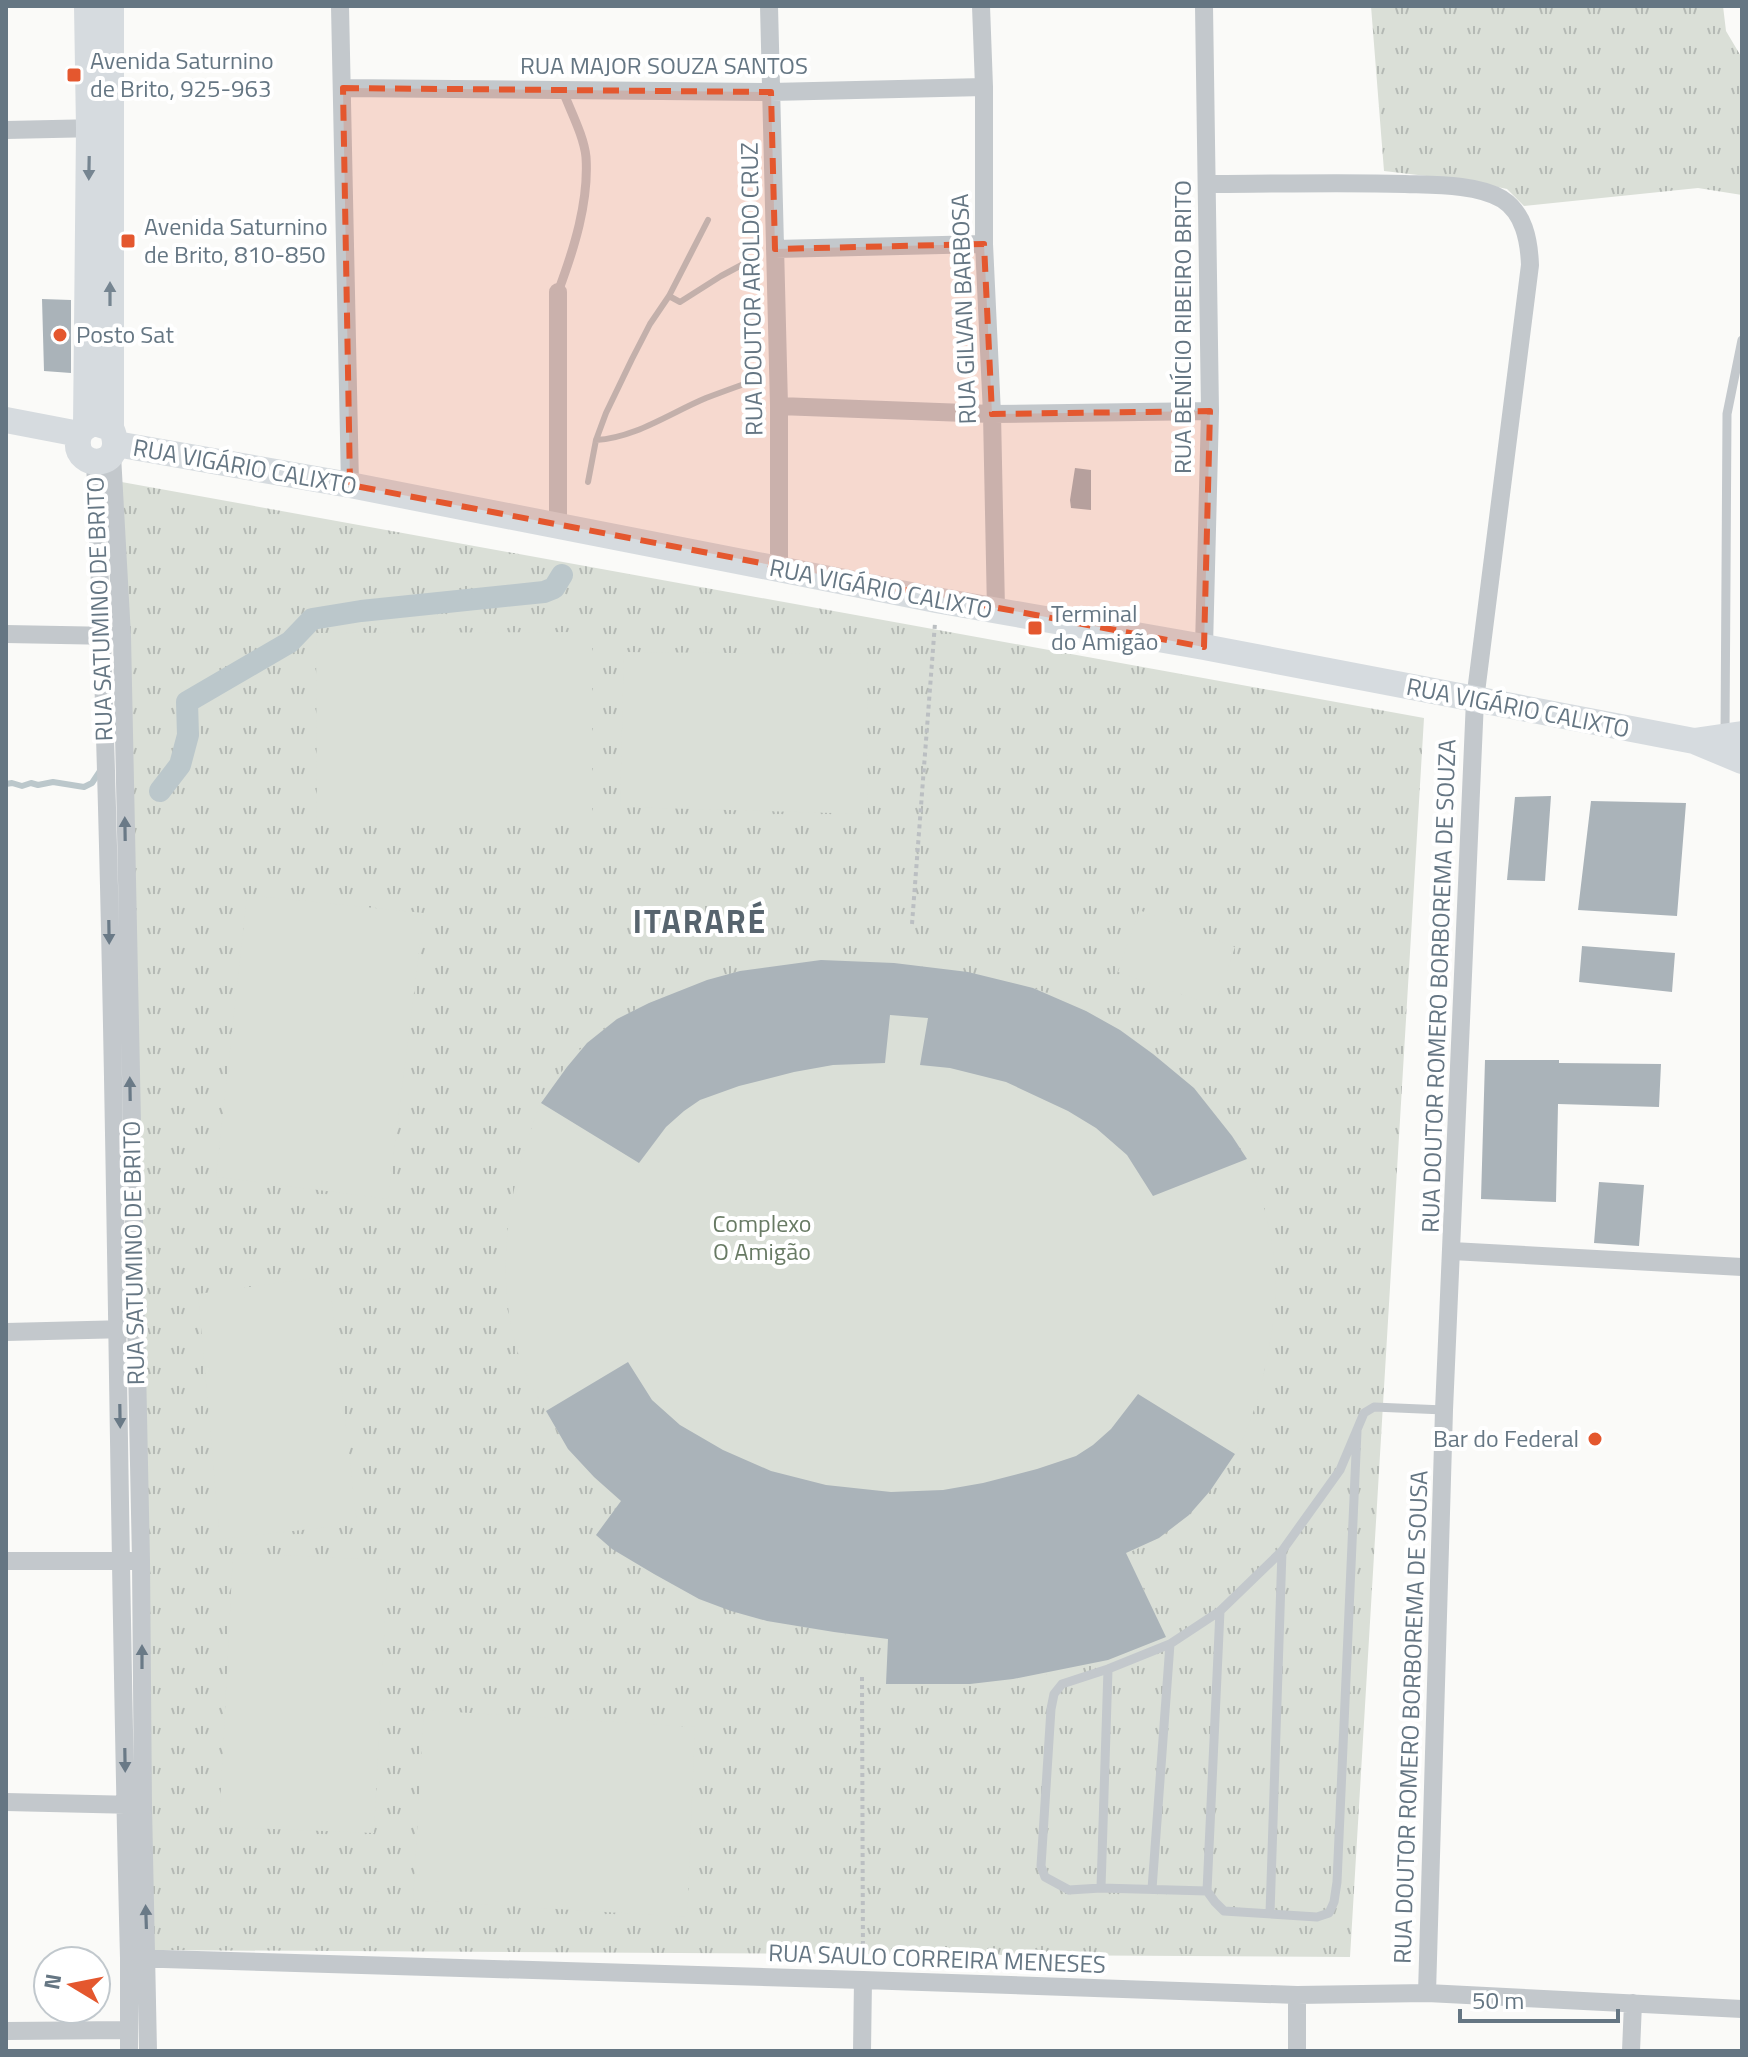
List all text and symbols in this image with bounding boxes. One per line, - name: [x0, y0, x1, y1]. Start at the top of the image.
- place label: Avenida Saturnino de Brito, 925-963: [90, 42, 274, 106]
- street label: RUA MAJOR SOUZA SANTOS: [520, 47, 808, 83]
- marker: Avenida Saturnino de Brito, 925-963: [65, 66, 83, 84]
- street label: RUA DOUTOR AROLDO CRUZ: [730, 142, 772, 436]
- one-way arrow: [83, 156, 95, 181]
- street label: RUA BENÍCIO RIBEIRO BRITO: [1164, 180, 1200, 474]
- street label: RUA GILVAN BARBOSA: [941, 193, 985, 425]
- place label: Avenida Saturnino de Brito, 810-850: [144, 208, 328, 272]
- marker: Avenida Saturnino de Brito, 810-850: [119, 232, 137, 250]
- one-way arrow: [104, 281, 116, 306]
- place label: Posto Sat: [76, 316, 174, 352]
- marker: Posto Sat: [51, 326, 69, 344]
- street label: RUA VIGÁRIO CALIXTO: [130, 429, 360, 503]
- street label: RUA SATUMINO DE BRITO: [76, 476, 122, 742]
- street label: RUA VIGÁRIO CALIXTO: [767, 549, 996, 627]
- place label: Terminal do Amigão: [1051, 595, 1158, 659]
- marker: Terminal do Amigão: [1026, 619, 1044, 637]
- street label: RUA VIGÁRIO CALIXTO: [1404, 668, 1633, 746]
- street label: RUA DOUTOR ROMERO BORBOREMA DE SOUZA: [1411, 739, 1465, 1233]
- one-way arrow: [119, 816, 132, 841]
- district label: ITARARÉ: [633, 897, 767, 945]
- one-way arrow: [103, 920, 116, 945]
- one-way arrow: [124, 1076, 137, 1101]
- street label: RUA SATUMINO DE BRITO: [113, 1120, 153, 1386]
- park label: Complexo O Amigão: [713, 1205, 812, 1269]
- one-way arrow: [114, 1404, 126, 1429]
- place label: Bar do Federal: [1433, 1420, 1579, 1456]
- marker: Bar do Federal: [1586, 1430, 1604, 1448]
- street label: RUA DOUTOR ROMERO BORBOREMA DE SOUSA: [1383, 1470, 1437, 1964]
- one-way arrow: [136, 1644, 148, 1669]
- one-way arrow: [118, 1748, 131, 1773]
- one-way arrow: [140, 1904, 153, 1929]
- street label: RUA SAULO CORREIRA MENESES: [768, 1934, 1106, 1982]
- north arrow: [32, 1945, 112, 2025]
- text: N: [34, 1971, 70, 1992]
- scale bar: [1460, 1973, 1618, 2023]
- text: 50 m: [1472, 1982, 1524, 2018]

